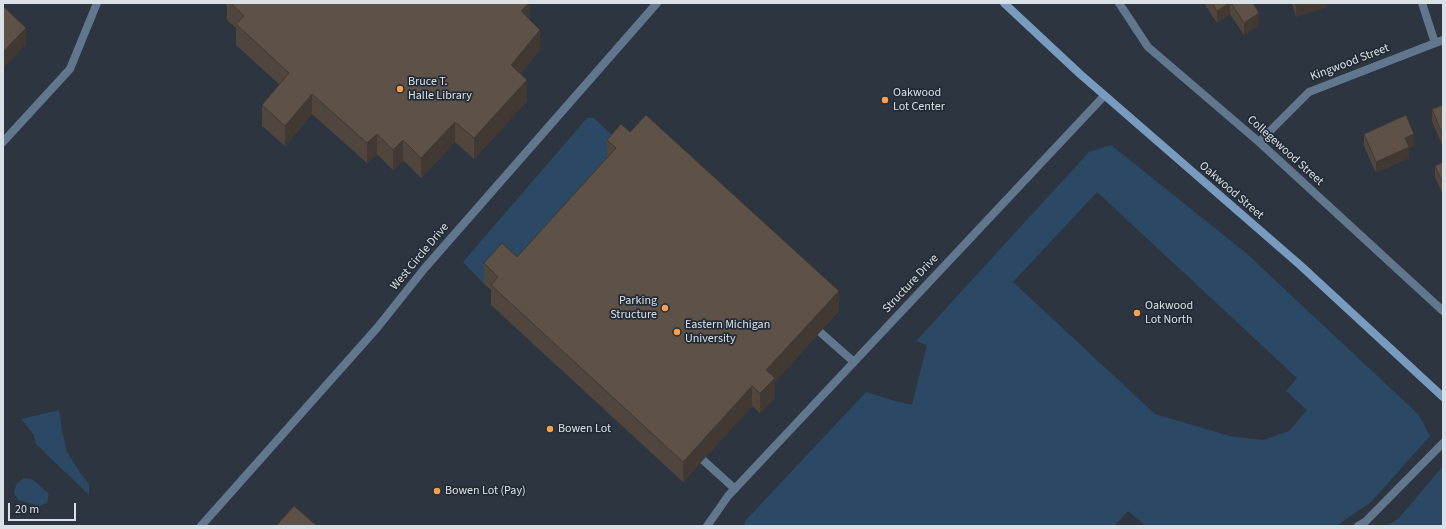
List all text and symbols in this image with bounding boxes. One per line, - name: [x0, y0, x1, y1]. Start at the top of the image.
- street label: Kingwood Street: [1309, 41, 1391, 85]
- place label: Bruce T. Halle Library: [408, 75, 472, 103]
- marker: Bruce T. Halle Library: [395, 84, 405, 94]
- place label: Oakwood Lot Center: [893, 86, 945, 114]
- marker: Oakwood Lot Center: [880, 95, 890, 105]
- street label: Collegewood Street: [1244, 113, 1326, 189]
- street label: Oakwood Street: [1196, 159, 1266, 223]
- street label: West Circle Drive: [388, 220, 452, 294]
- street label: Structure Drive: [880, 252, 942, 316]
- place label: Parking Structure: [610, 294, 657, 322]
- place label: Oakwood Lot North: [1145, 299, 1193, 327]
- marker: Parking Structure: [660, 303, 670, 313]
- marker: Oakwood Lot North: [1132, 308, 1142, 318]
- place label: Eastern Michigan University: [685, 318, 770, 346]
- marker: Eastern Michigan University: [672, 327, 682, 337]
- place label: Bowen Lot: [558, 422, 611, 436]
- marker: Bowen Lot: [545, 424, 555, 434]
- place label: Bowen Lot (Pay): [445, 484, 526, 498]
- marker: Bowen Lot (Pay): [432, 486, 442, 496]
- scale bar: [10, 495, 78, 521]
- text: 20 m: [15, 501, 39, 518]

